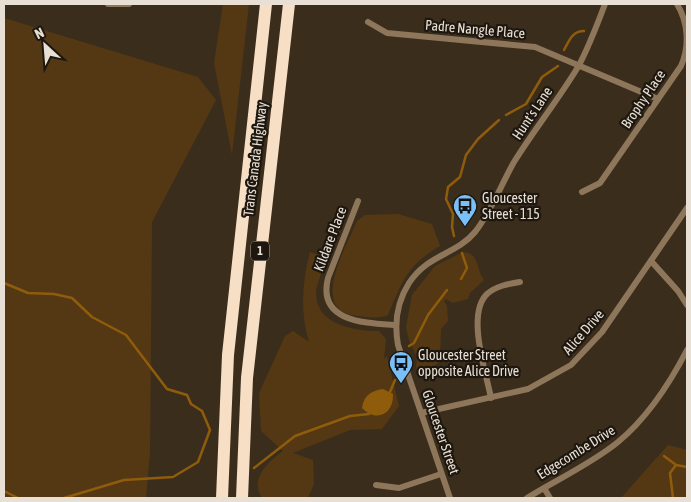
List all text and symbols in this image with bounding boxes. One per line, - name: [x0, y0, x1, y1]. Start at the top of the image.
- street label: Padre Nangle Place: [424, 17, 526, 41]
- north arrow: [20, 20, 70, 70]
- text: N: [32, 24, 47, 42]
- street label: Brophy Place: [618, 67, 668, 131]
- street label: Hunt's Lane: [509, 84, 555, 142]
- street label: Trans Canada Highway: [240, 101, 270, 217]
- place label: Gloucester Street - 115: [482, 190, 540, 222]
- bus stop icon: Gloucester Street - 115: [452, 193, 478, 227]
- street label: Kildare Place: [310, 204, 350, 274]
- road number: 1: [251, 242, 269, 260]
- street label: Alice Drive: [559, 306, 607, 358]
- place label: Gloucester Street opposite Alice Drive: [418, 347, 519, 379]
- bus stop icon: Gloucester Street opposite Alice Drive: [388, 350, 414, 384]
- street label: Gloucester Street: [419, 388, 463, 476]
- street label: Edgecombe Drive: [534, 422, 618, 482]

